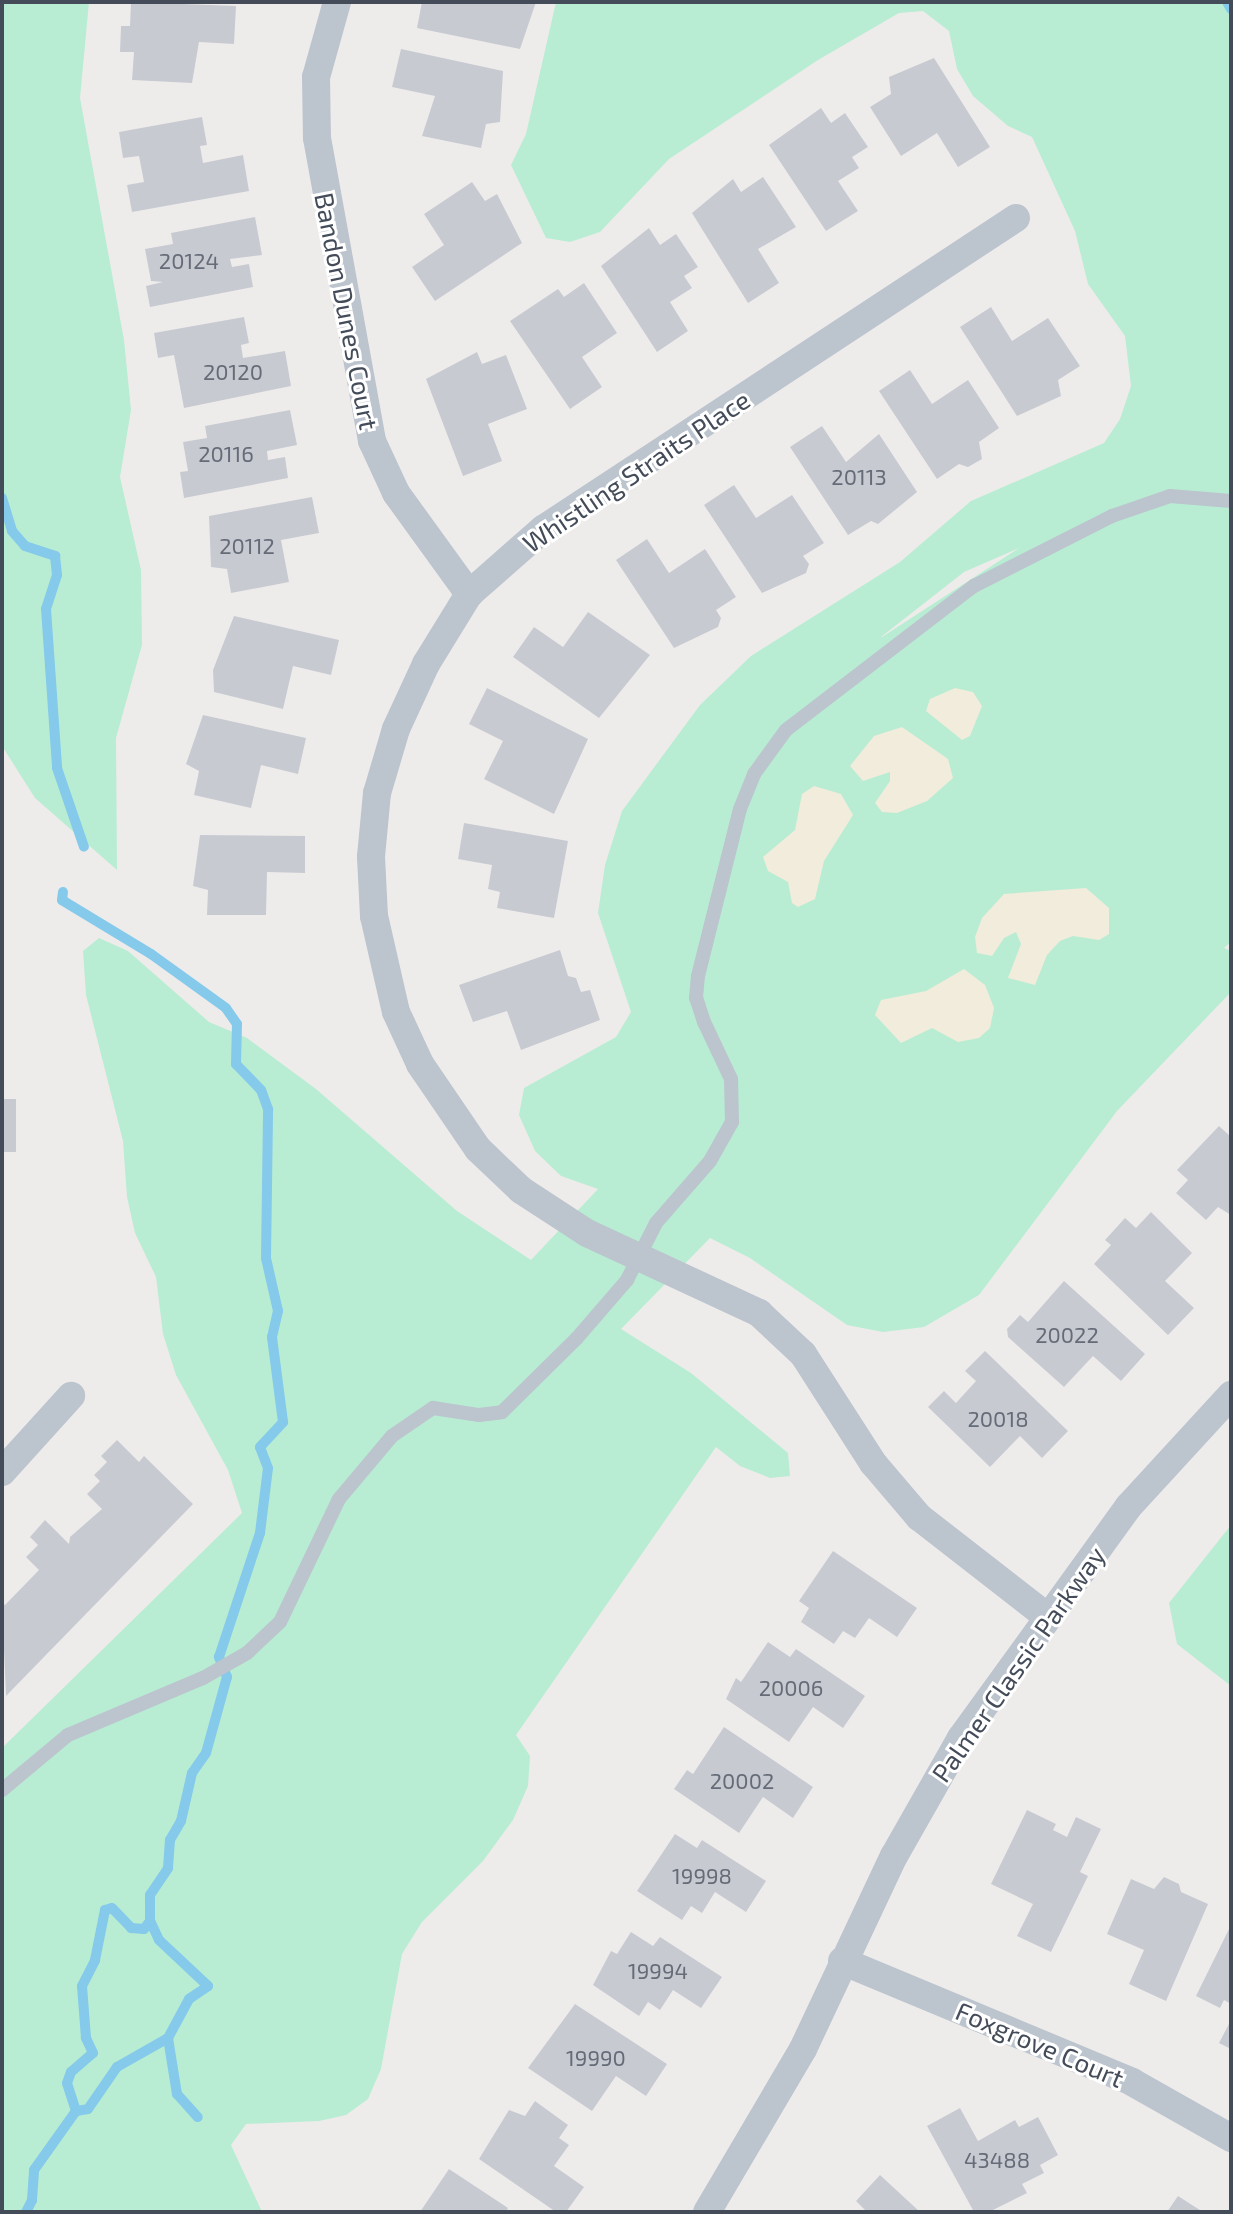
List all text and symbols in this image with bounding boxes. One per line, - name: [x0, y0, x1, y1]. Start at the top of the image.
- street label: Bandon Dunes Court: [309, 190, 385, 432]
- house number: 20124: [159, 248, 219, 274]
- house number: 20120: [203, 359, 263, 385]
- street label: Whistling Straits Place: [517, 383, 755, 559]
- house number: 20116: [198, 441, 254, 467]
- house number: 20113: [831, 464, 887, 490]
- house number: 20112: [219, 533, 275, 559]
- house number: 20022: [1035, 1322, 1099, 1348]
- house number: 20018: [967, 1406, 1029, 1432]
- street label: Palmer Classic Parkway: [925, 1540, 1111, 1788]
- house number: 20006: [759, 1675, 823, 1701]
- house number: 20002: [710, 1768, 774, 1794]
- house number: 19998: [672, 1863, 732, 1889]
- house number: 19994: [628, 1958, 688, 1984]
- street label: Foxgrove Court: [951, 1995, 1129, 2093]
- house number: 19990: [566, 2045, 626, 2071]
- house number: 43488: [964, 2147, 1030, 2173]

